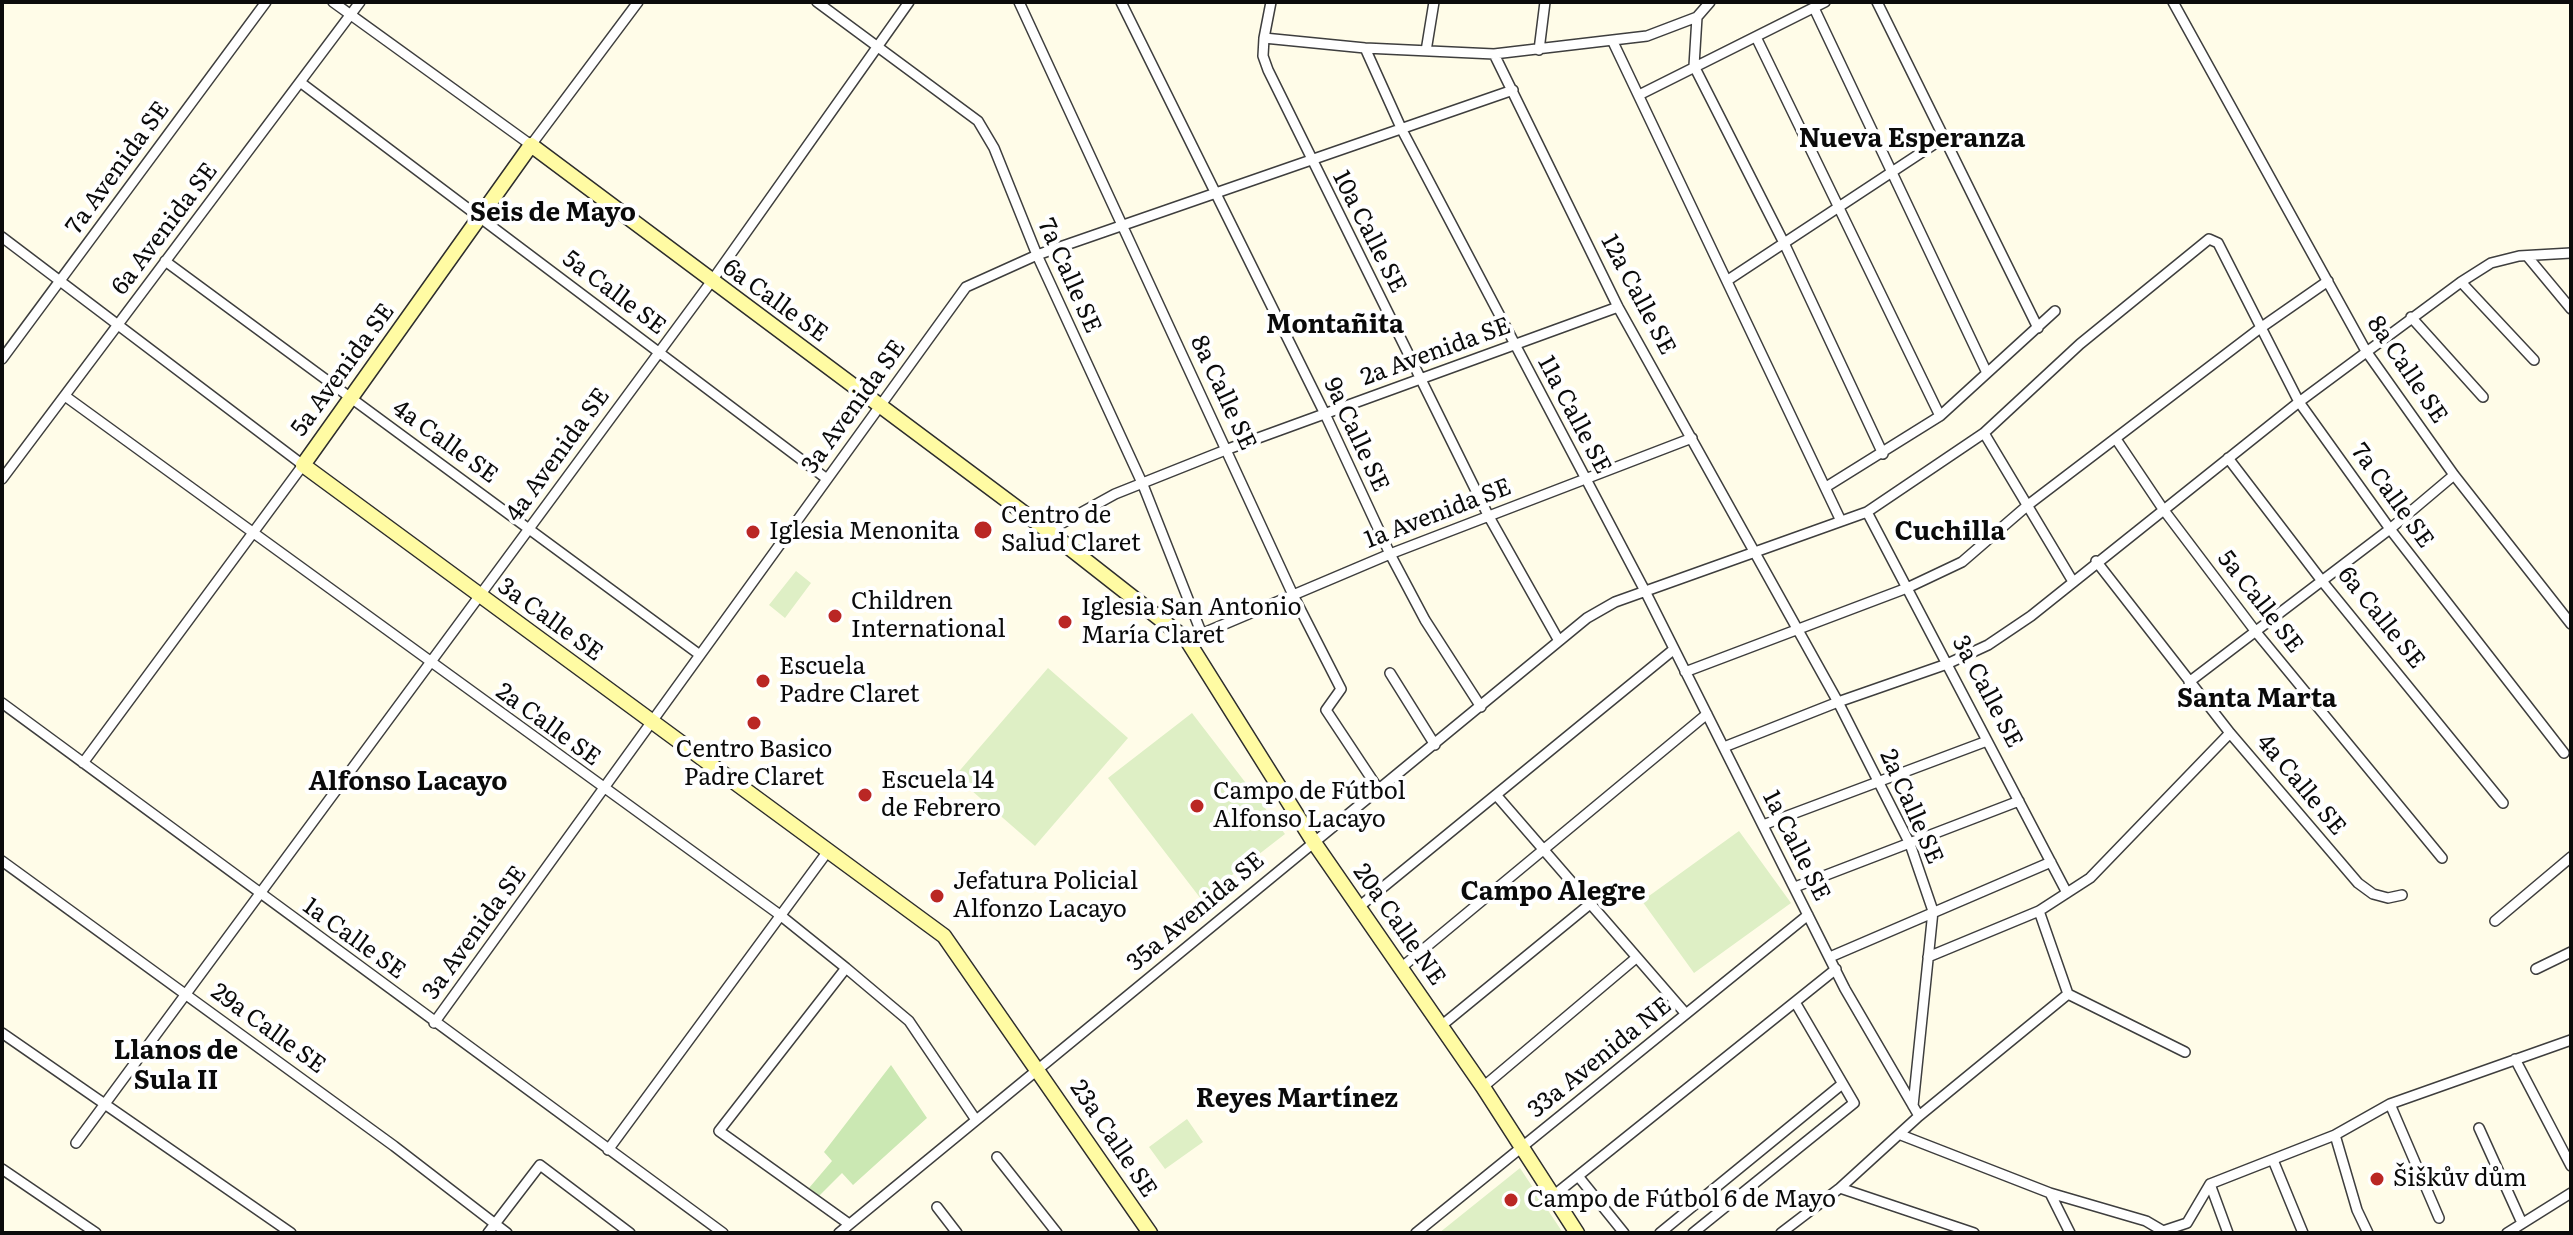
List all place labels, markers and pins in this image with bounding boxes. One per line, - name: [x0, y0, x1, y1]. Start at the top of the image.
- place label: Centro de Salud Claret: [1001, 502, 1141, 558]
- place label: Iglesia Menonita: [769, 518, 959, 546]
- marker: Centro de Salud Claret: [972, 519, 994, 541]
- marker: Iglesia Menonita: [744, 523, 762, 541]
- place label: Children International: [851, 588, 1006, 644]
- place label: Iglesia San Antonio María Claret: [1081, 594, 1302, 650]
- marker: Children International: [826, 607, 844, 625]
- marker: Iglesia San Antonio María Claret: [1056, 613, 1074, 631]
- place label: Escuela Padre Claret: [779, 653, 919, 709]
- marker: Escuela Padre Claret: [754, 672, 772, 690]
- marker: Centro Basico Padre Claret: [745, 714, 763, 732]
- place label: Centro Basico Padre Claret: [676, 736, 832, 792]
- place label: Escuela 14 de Febrero: [881, 767, 1001, 823]
- place label: Campo de Fútbol Alfonso Lacayo: [1213, 778, 1405, 834]
- marker: Escuela 14 de Febrero: [856, 786, 874, 804]
- marker: Campo de Fútbol Alfonso Lacayo: [1188, 797, 1206, 815]
- place label: Jefatura Policial Alfonzo Lacayo: [953, 868, 1138, 924]
- marker: Jefatura Policial Alfonzo Lacayo: [928, 887, 946, 905]
- place label: Šiškův dům: [2393, 1165, 2527, 1193]
- marker: Šiškův dům: [2368, 1170, 2386, 1188]
- place label: Campo de Fútbol 6 de Mayo: [1527, 1186, 1836, 1214]
- marker: Campo de Fútbol 6 de Mayo: [1502, 1191, 1520, 1209]

